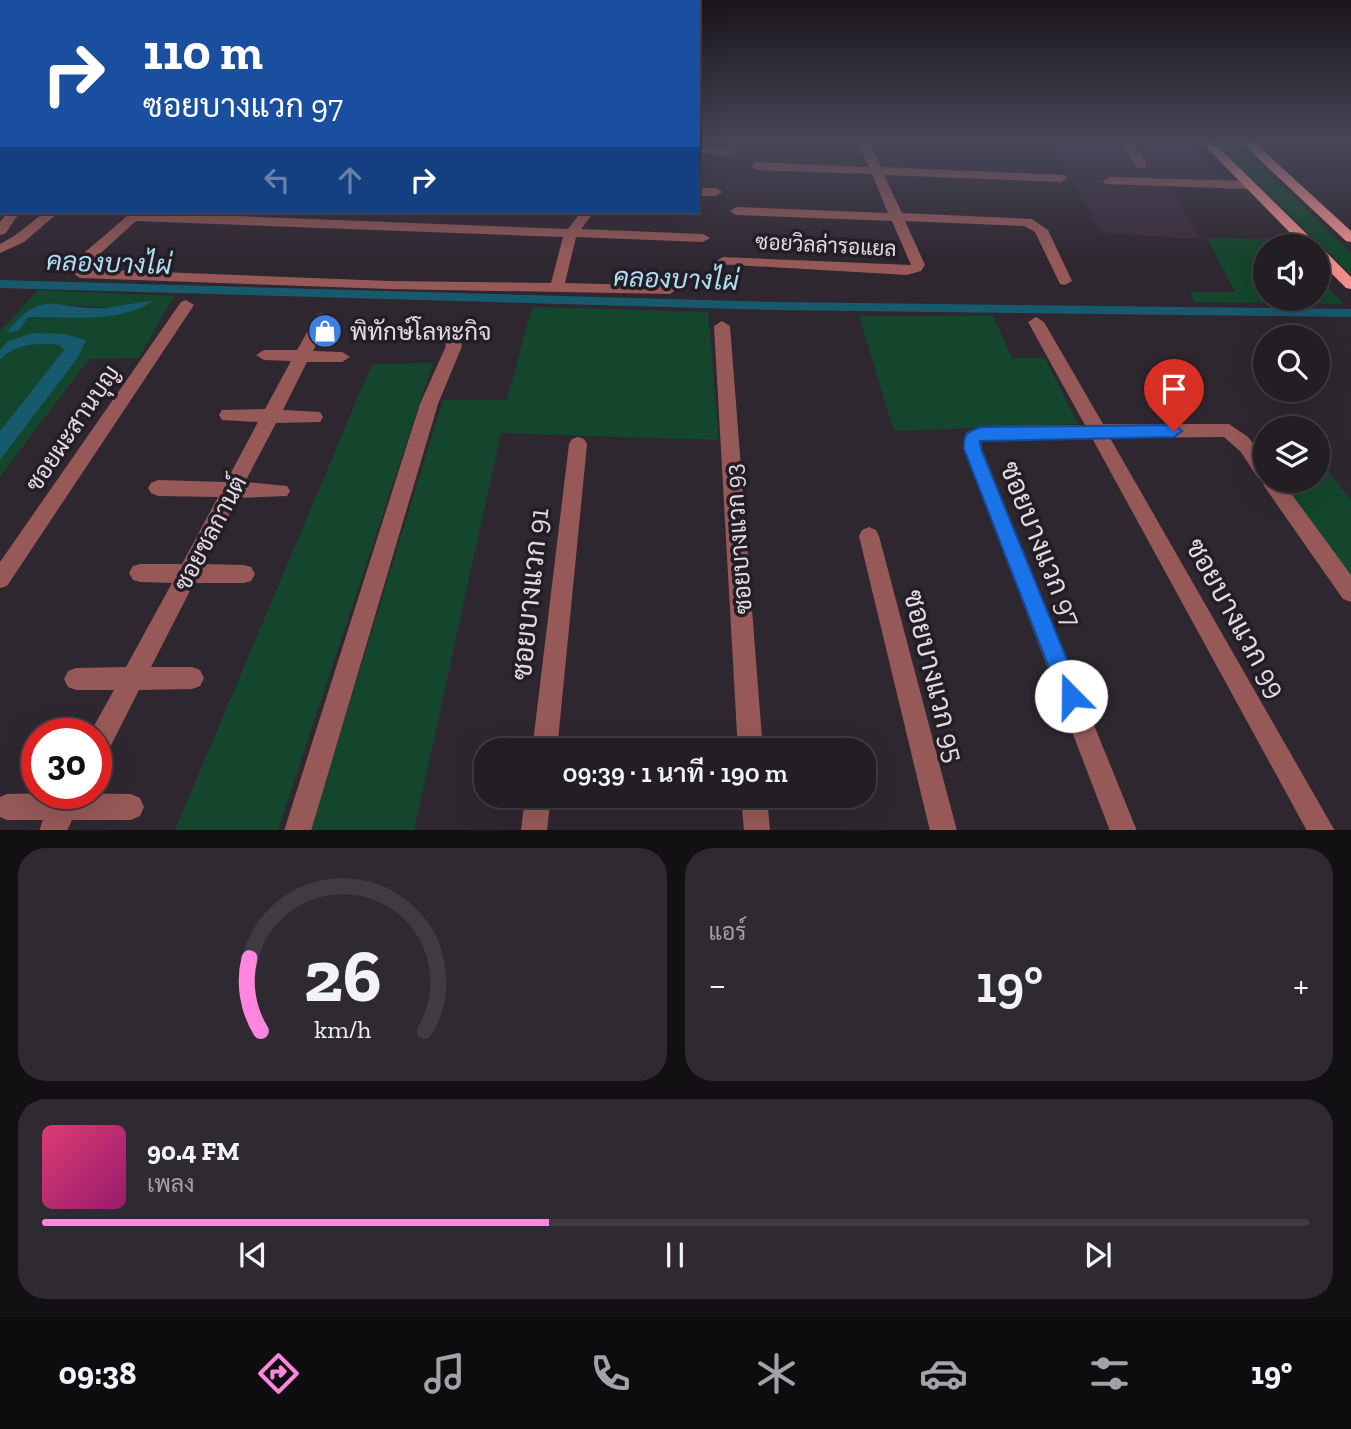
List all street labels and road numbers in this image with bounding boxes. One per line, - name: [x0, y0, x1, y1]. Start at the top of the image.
- street label: ซอยวิลล่ารอแยล: [755, 229, 897, 261]
- street label: ซอยผะสานบุญ: [19, 359, 127, 498]
- street label: ซอยบางแวก 97: [993, 457, 1089, 631]
- street label: ซอยบางแวก 93: [718, 463, 758, 615]
- street label: ซอยชลกานต์: [167, 470, 252, 596]
- street label: ซอยบางแวก 91: [505, 506, 555, 682]
- street label: ซอยบางแวก 99: [1179, 533, 1293, 703]
- street label: ซอยบางแวก 95: [897, 586, 971, 766]

